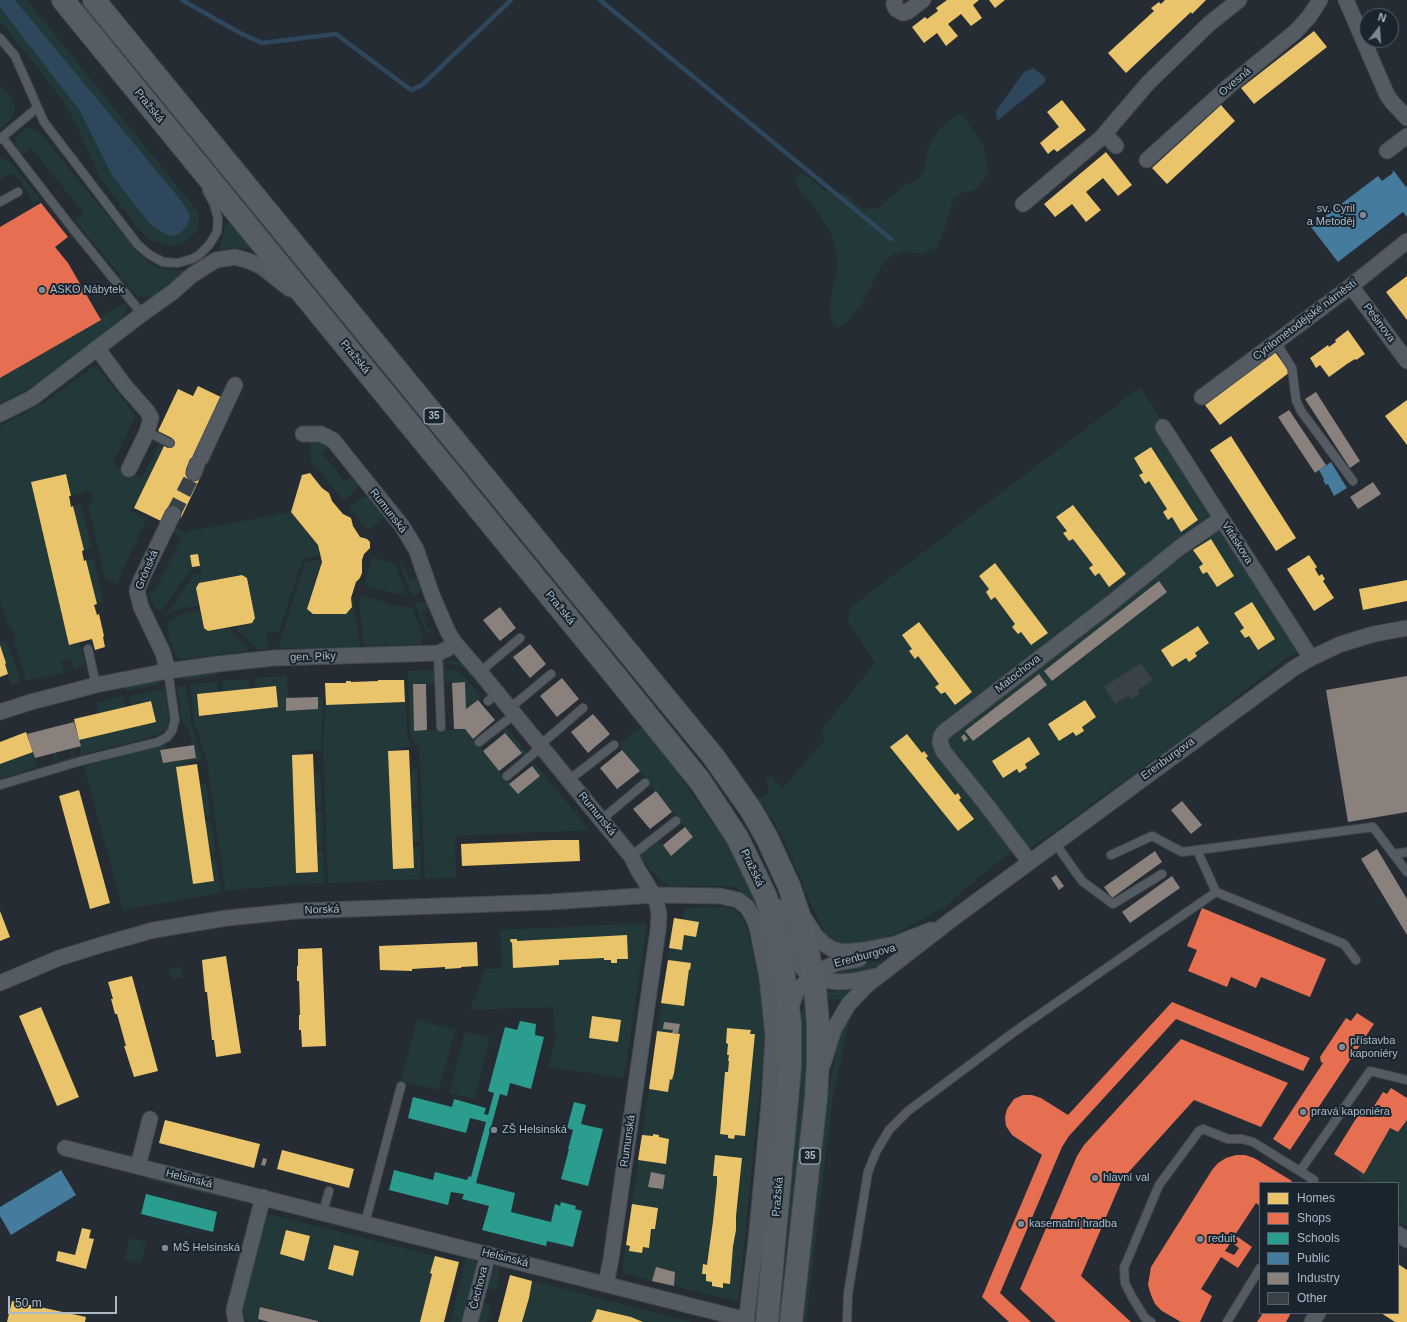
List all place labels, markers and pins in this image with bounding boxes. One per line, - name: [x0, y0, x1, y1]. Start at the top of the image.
- place label: sv. Cyril a Metoděj: [1307, 202, 1355, 228]
- marker: sv. Cyril a Metoděj: [1358, 210, 1368, 220]
- place label: ASKO Nábytek: [50, 283, 124, 297]
- marker: ASKO Nábytek: [37, 285, 47, 295]
- place label: přístavba kaponiéry: [1350, 1034, 1398, 1060]
- marker: přístavba kaponiéry: [1337, 1042, 1347, 1052]
- place label: pravá kaponiéra: [1311, 1105, 1390, 1119]
- marker: pravá kaponiéra: [1298, 1107, 1308, 1117]
- place label: ZŠ Helsinská: [502, 1123, 567, 1137]
- marker: ZŠ Helsinská: [489, 1125, 499, 1135]
- place label: hlavní val: [1103, 1171, 1149, 1185]
- marker: hlavní val: [1090, 1173, 1100, 1183]
- place label: kasematní hradba: [1029, 1217, 1117, 1231]
- marker: kasematní hradba: [1016, 1219, 1026, 1229]
- place label: reduit: [1208, 1232, 1236, 1246]
- marker: reduit: [1195, 1234, 1205, 1244]
- place label: MŠ Helsinská: [173, 1241, 240, 1255]
- marker: MŠ Helsinská: [160, 1243, 170, 1253]

